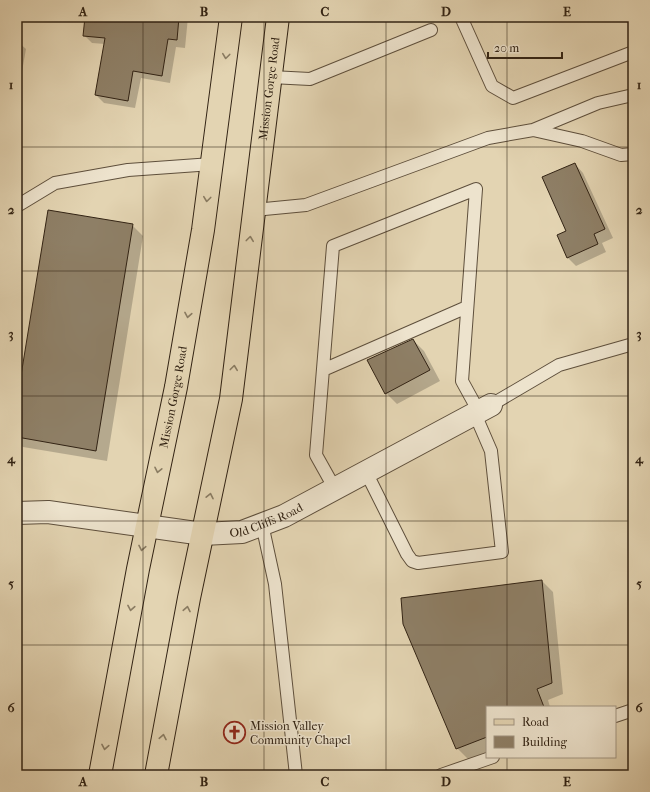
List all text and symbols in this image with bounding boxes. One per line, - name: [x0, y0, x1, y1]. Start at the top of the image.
- text: A: [78, 4, 88, 19]
- text: B: [200, 4, 209, 19]
- text: C: [321, 4, 330, 19]
- text: D: [441, 4, 451, 19]
- text: E: [563, 4, 571, 19]
- scale bar: [488, 34, 562, 60]
- street label: Mission Gorge Road: [256, 36, 283, 141]
- text: 20 m: [494, 41, 519, 55]
- one-way arrow: [221, 53, 230, 59]
- text: 1: [9, 77, 14, 92]
- text: 1: [637, 77, 642, 92]
- one-way arrow: [203, 195, 212, 202]
- text: 2: [8, 202, 15, 217]
- text: 2: [636, 202, 643, 217]
- one-way arrow: [245, 236, 254, 242]
- one-way arrow: [185, 312, 193, 318]
- text: 3: [8, 326, 14, 342]
- text: 3: [636, 326, 642, 342]
- street label: Mission Gorge Road: [156, 345, 190, 449]
- one-way arrow: [230, 365, 239, 371]
- text: 4: [6, 451, 16, 467]
- text: 4: [634, 451, 644, 467]
- one-way arrow: [155, 467, 163, 473]
- one-way arrow: [206, 492, 214, 499]
- street label: Old Cliffs Road: [229, 500, 306, 540]
- one-way arrow: [138, 545, 147, 551]
- text: 5: [8, 576, 14, 591]
- text: 5: [636, 576, 642, 591]
- one-way arrow: [127, 605, 135, 611]
- one-way arrow: [183, 606, 191, 612]
- text: 6: [7, 700, 15, 715]
- text: 6: [635, 700, 643, 715]
- legend: [486, 706, 616, 758]
- text: Road: [522, 715, 549, 729]
- place label: Mission Valley Community Chapel: [250, 719, 351, 747]
- church icon: Mission Valley Community Chapel: [222, 720, 248, 746]
- one-way arrow: [158, 734, 167, 740]
- text: Building: [522, 735, 567, 749]
- one-way arrow: [101, 744, 110, 750]
- text: A: [78, 774, 88, 789]
- text: B: [200, 774, 209, 789]
- text: C: [321, 774, 330, 789]
- text: D: [441, 774, 451, 789]
- text: E: [563, 774, 571, 789]

